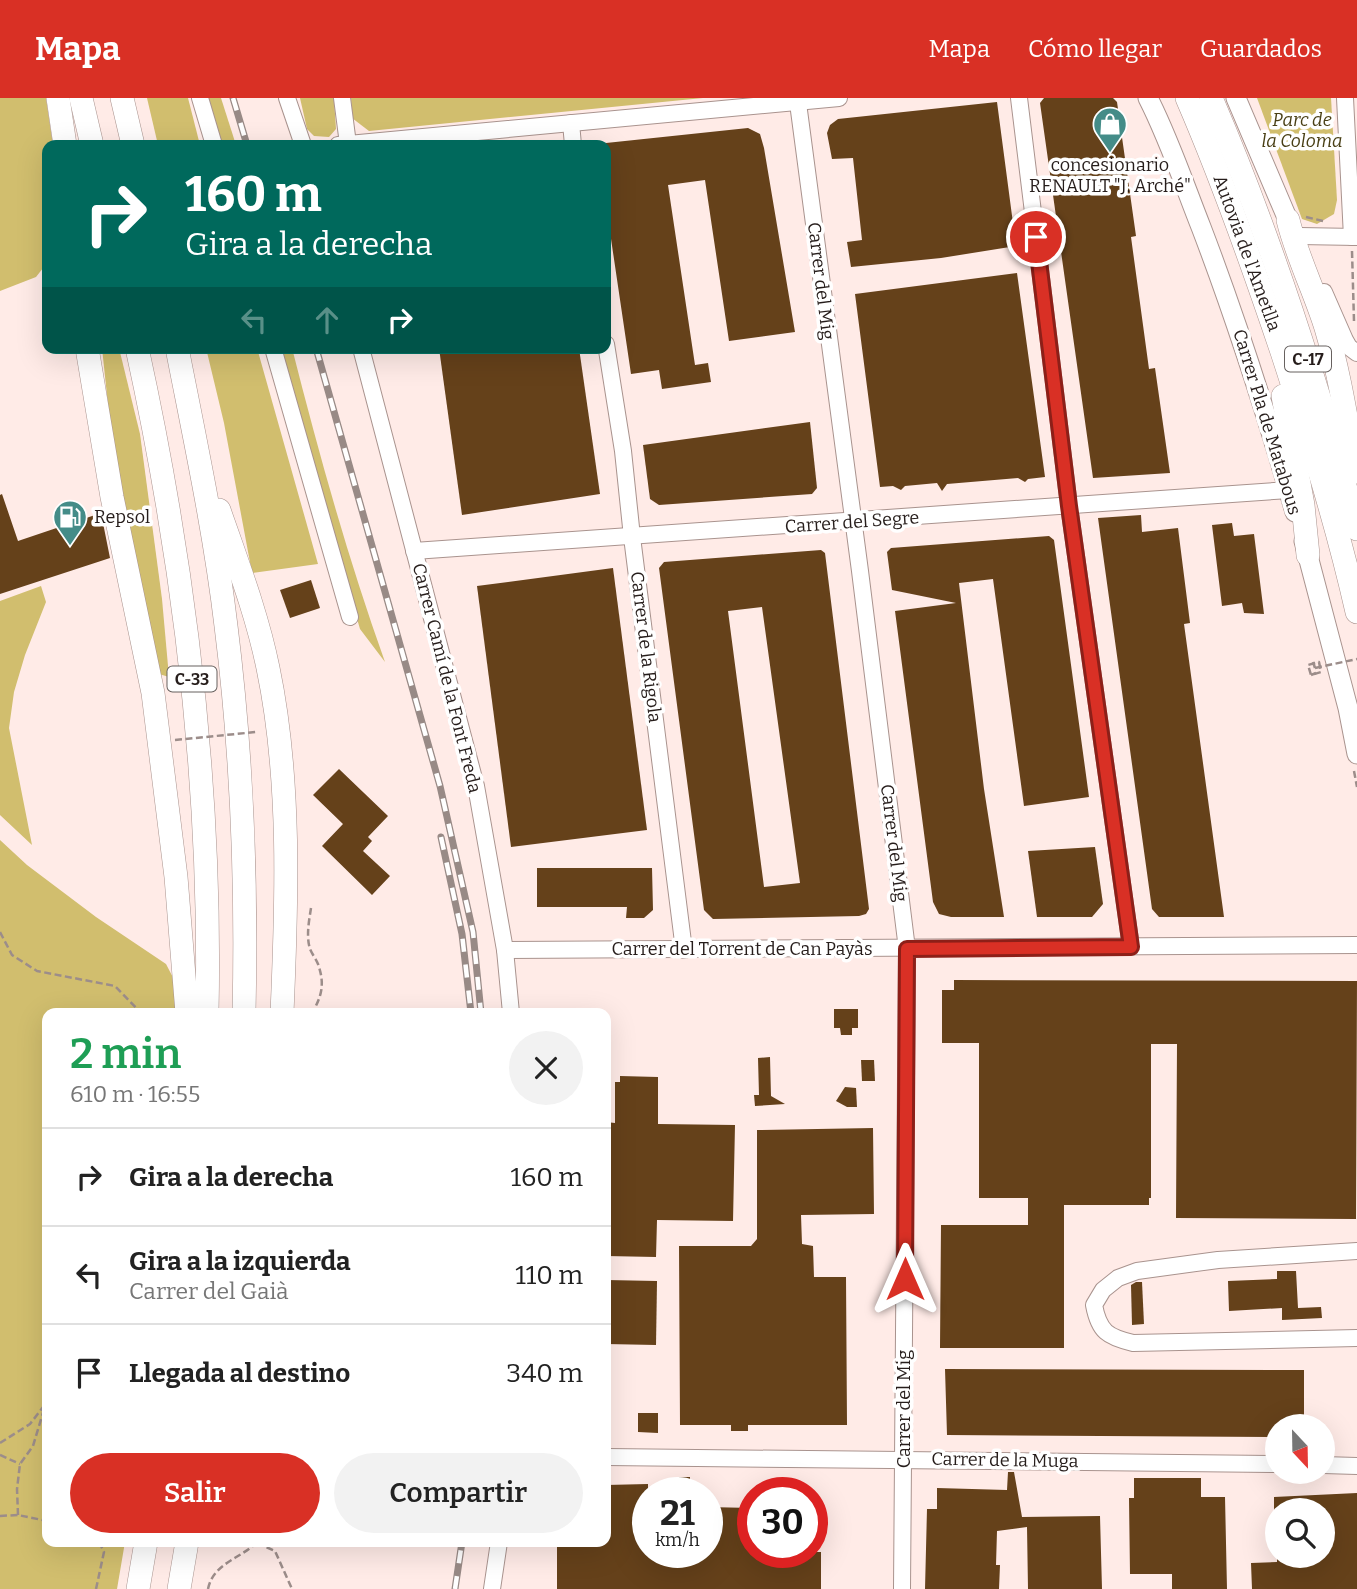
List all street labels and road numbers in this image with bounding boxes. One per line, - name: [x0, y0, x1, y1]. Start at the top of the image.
- street label: Autovia de l'Ametlla: [1208, 172, 1286, 334]
- street label: Carrer del Mig: [803, 221, 839, 341]
- street label: Carrer Pla de Matabous: [1228, 326, 1306, 518]
- road number: C-17: [1285, 346, 1331, 372]
- street label: Carrer del Segre: [784, 506, 920, 538]
- street label: Carrer Camí de la Font Freda: [408, 561, 486, 795]
- street label: Carrer de la Rigola: [626, 570, 666, 724]
- road number: C-33: [168, 666, 216, 692]
- street label: Carrer del Mig: [876, 783, 912, 903]
- street label: Carrer del Torrent de Can Payàs: [611, 938, 873, 960]
- street label: Carrer del Mig: [893, 1350, 915, 1468]
- street label: Carrer de la Muga: [931, 1448, 1079, 1472]

